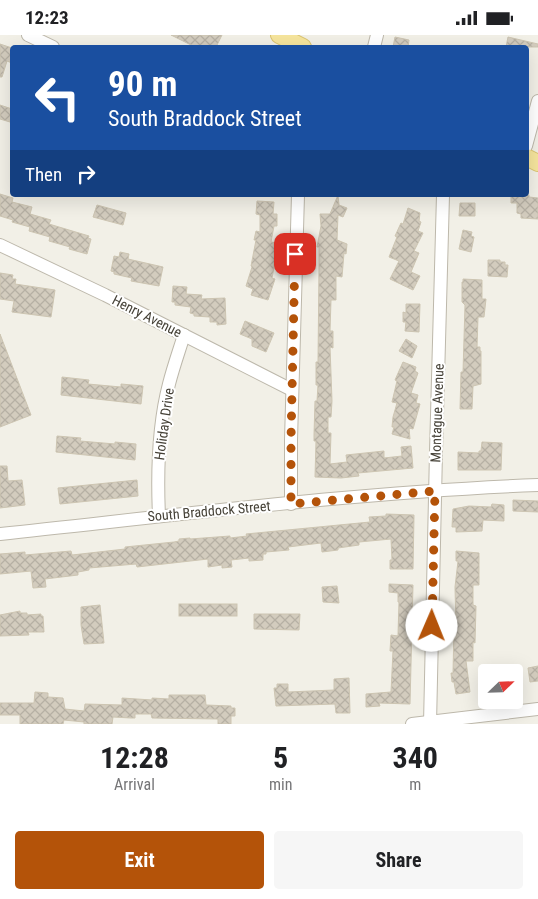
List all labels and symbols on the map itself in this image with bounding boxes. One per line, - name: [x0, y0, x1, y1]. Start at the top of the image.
- pin: [274, 233, 316, 275]
- street label: Henry Avenue: [110, 292, 185, 341]
- street label: Montague Avenue: [427, 363, 447, 463]
- street label: Holiday Drive: [151, 386, 177, 461]
- street label: South Braddock Street: [147, 498, 271, 524]
- position arrow: [405, 599, 457, 651]
- north arrow: [478, 664, 522, 709]

